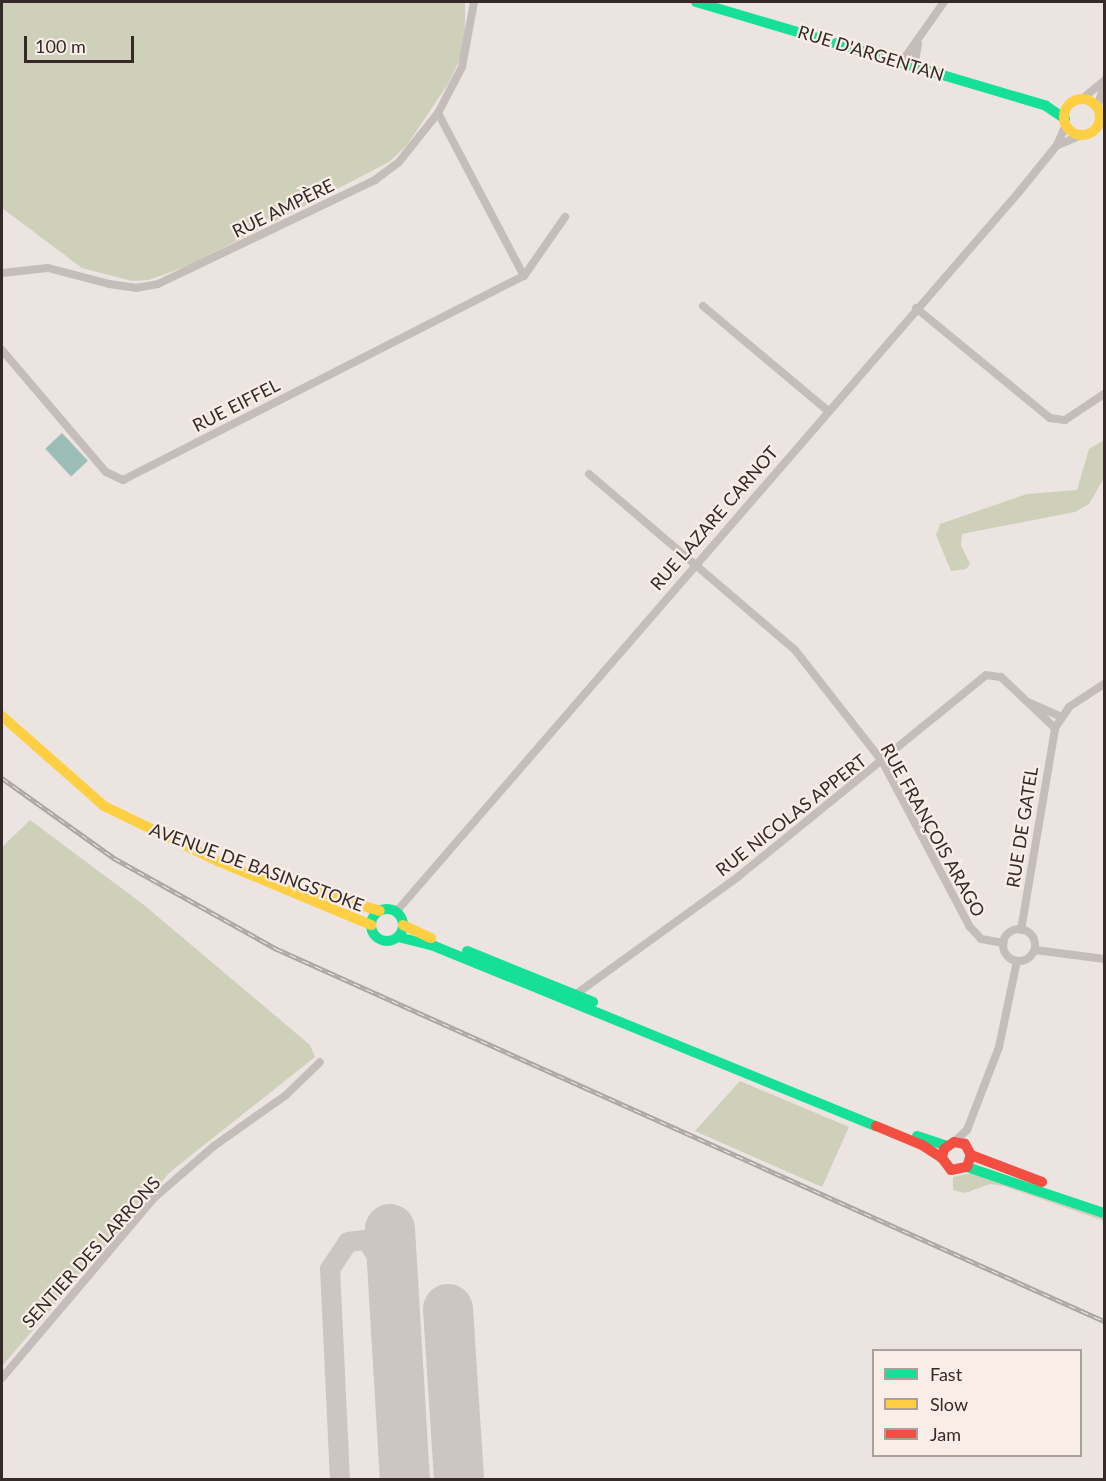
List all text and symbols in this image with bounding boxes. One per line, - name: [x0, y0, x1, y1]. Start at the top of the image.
- street label: RUE D'ARGENTAN: [795, 20, 947, 86]
- scale bar: [27, 24, 136, 62]
- text: 100 m: [35, 35, 86, 57]
- street label: RUE AMPÈRE: [228, 174, 338, 242]
- street label: RUE EIFFEL: [189, 374, 283, 436]
- street label: RUE LAZARE CARNOT: [646, 442, 782, 594]
- street label: RUE FRANÇOIS ARAGO: [876, 739, 990, 921]
- street label: RUE NICOLAS APPERT: [711, 749, 871, 881]
- street label: RUE DE GATEL: [1002, 765, 1042, 889]
- street label: AVENUE DE BASINGSTOKE: [147, 818, 367, 916]
- street label: SENTIER DES LARRONS: [17, 1172, 165, 1332]
- legend: [872, 1349, 1082, 1457]
- text: Fast: [930, 1363, 962, 1385]
- text: Slow: [930, 1393, 968, 1415]
- text: Jam: [930, 1423, 961, 1445]

